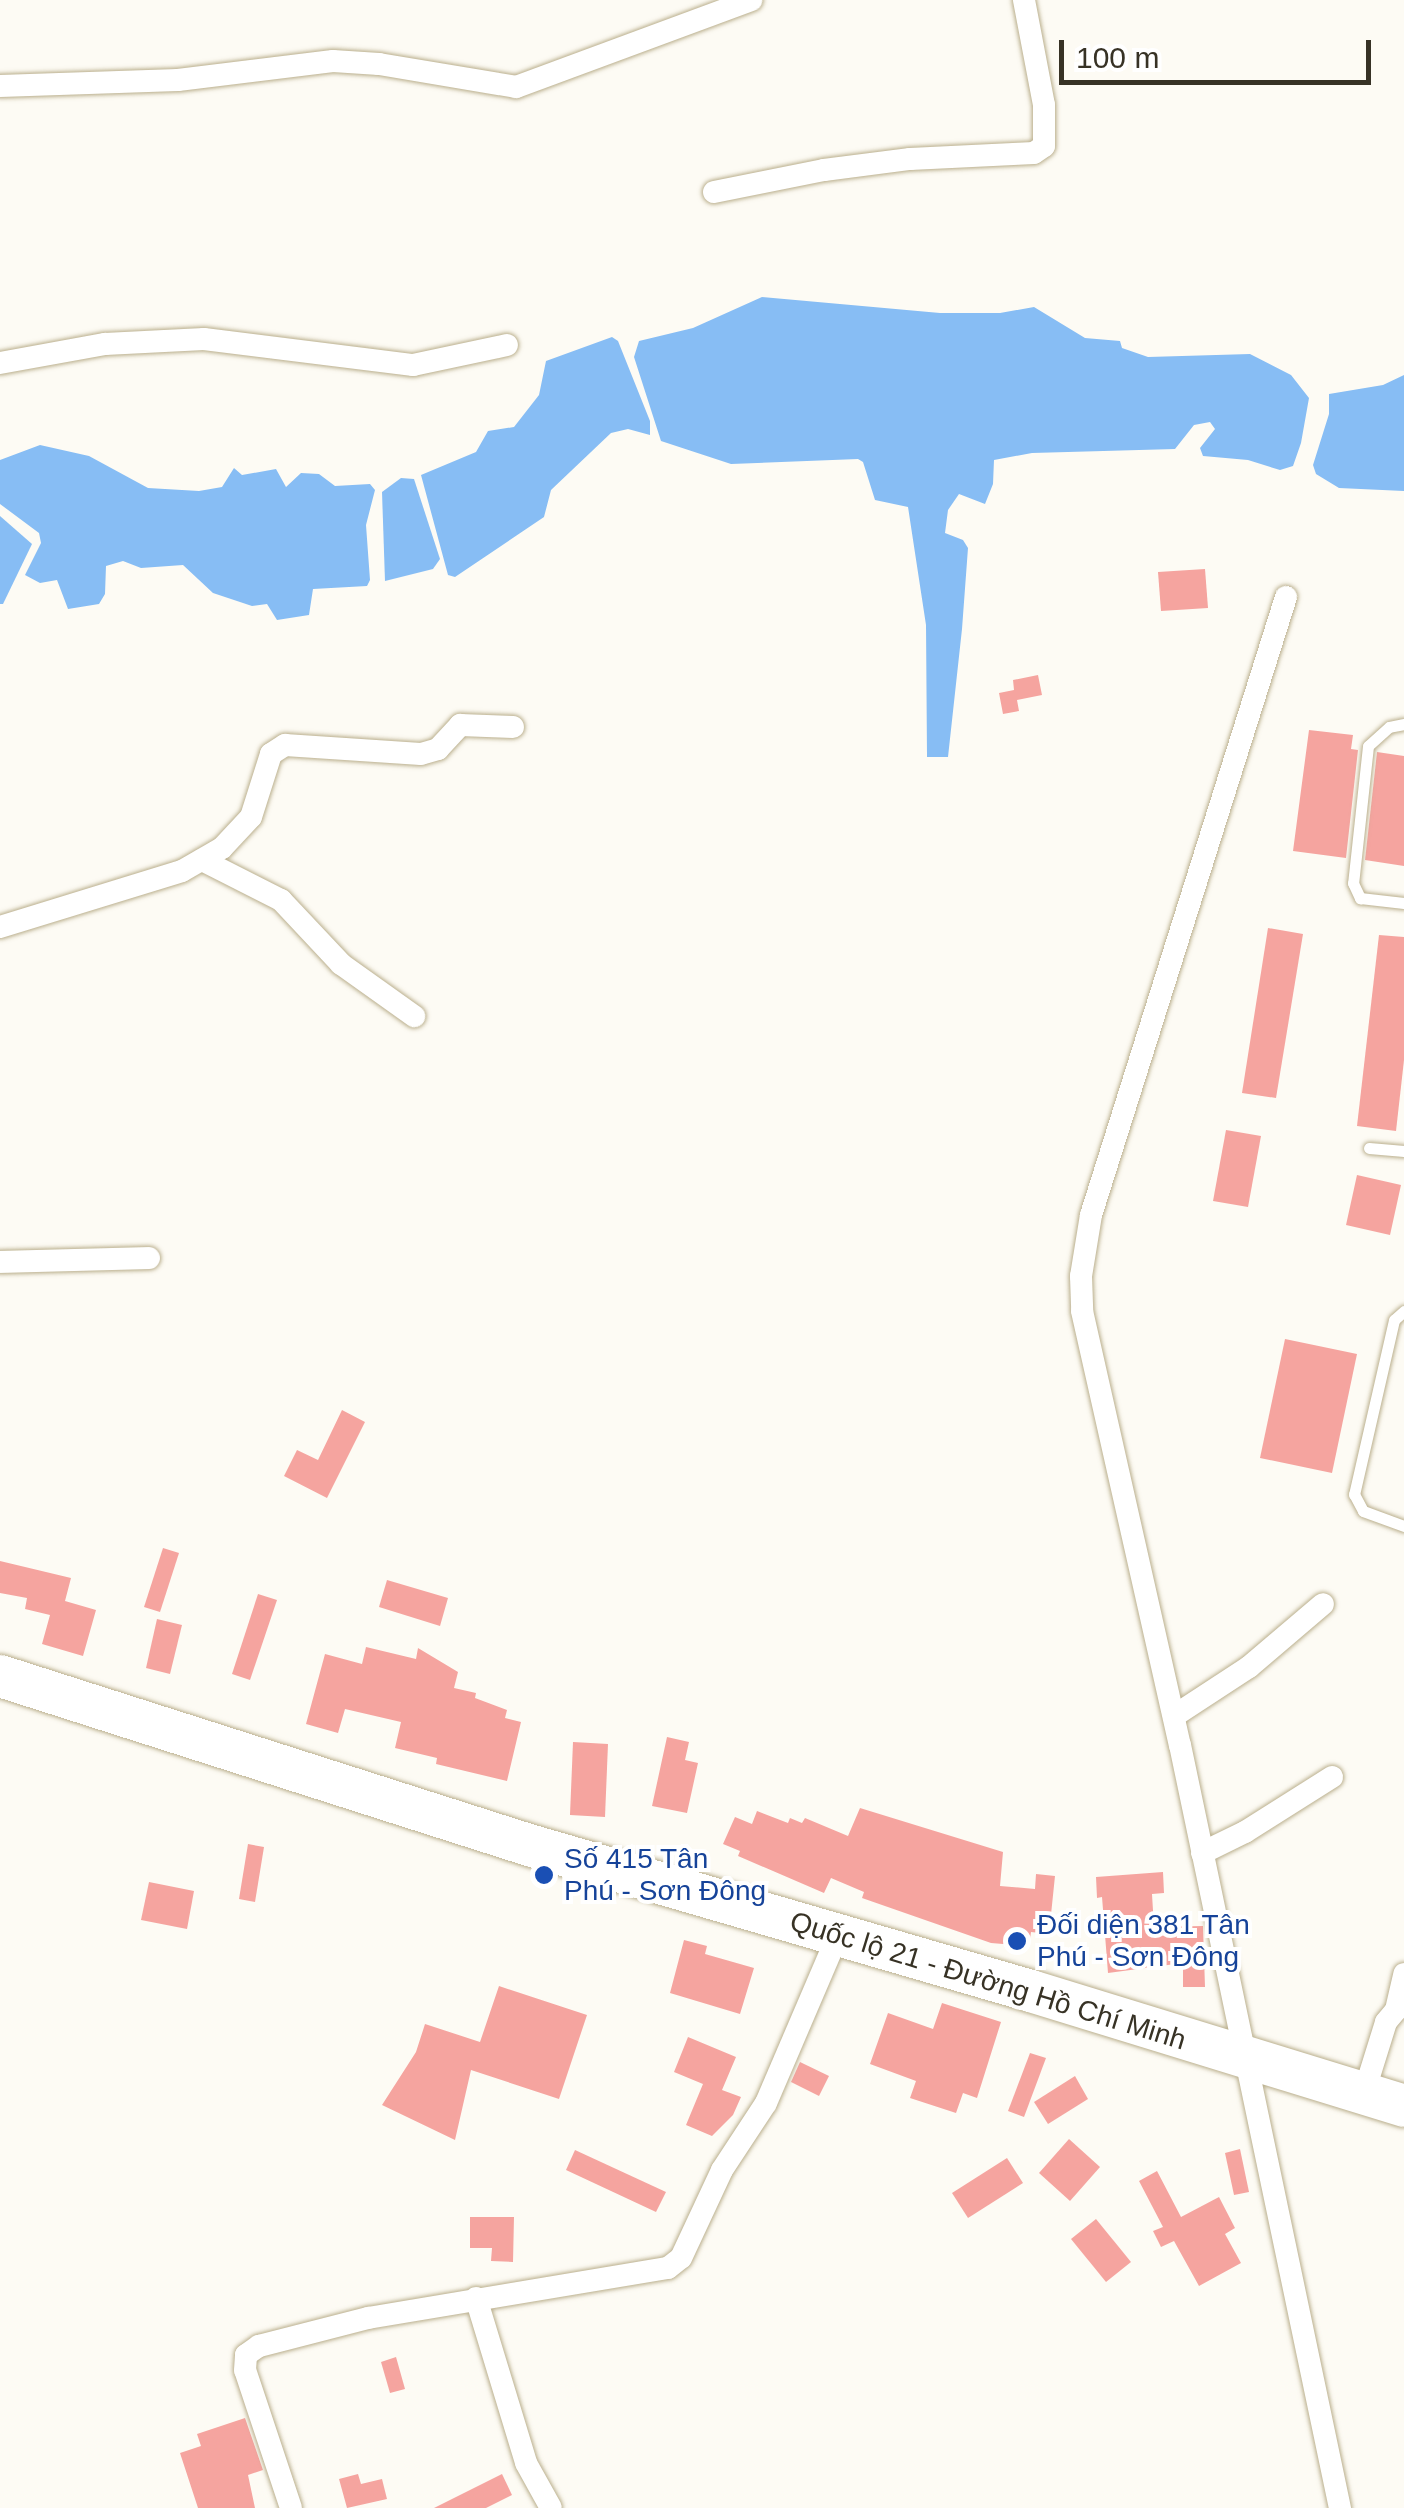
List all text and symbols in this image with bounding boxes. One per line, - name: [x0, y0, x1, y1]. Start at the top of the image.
- scale bar: [1064, 20, 1376, 82]
- text: 100 m: [1076, 41, 1159, 74]
- place label: Số 415 Tân Phú - Sơn Đông: [564, 1842, 766, 1908]
- marker: Số 415 Tân Phú - Sơn Đông: [533, 1864, 555, 1886]
- street label: Quốc lộ 21 - Đường Hồ Chí Minh: [786, 1905, 1190, 2057]
- place label: Đối diện 381 Tân Phú - Sơn Đông: [1037, 1908, 1250, 1974]
- marker: Đối diện 381 Tân Phú - Sơn Đông: [1006, 1930, 1028, 1952]

